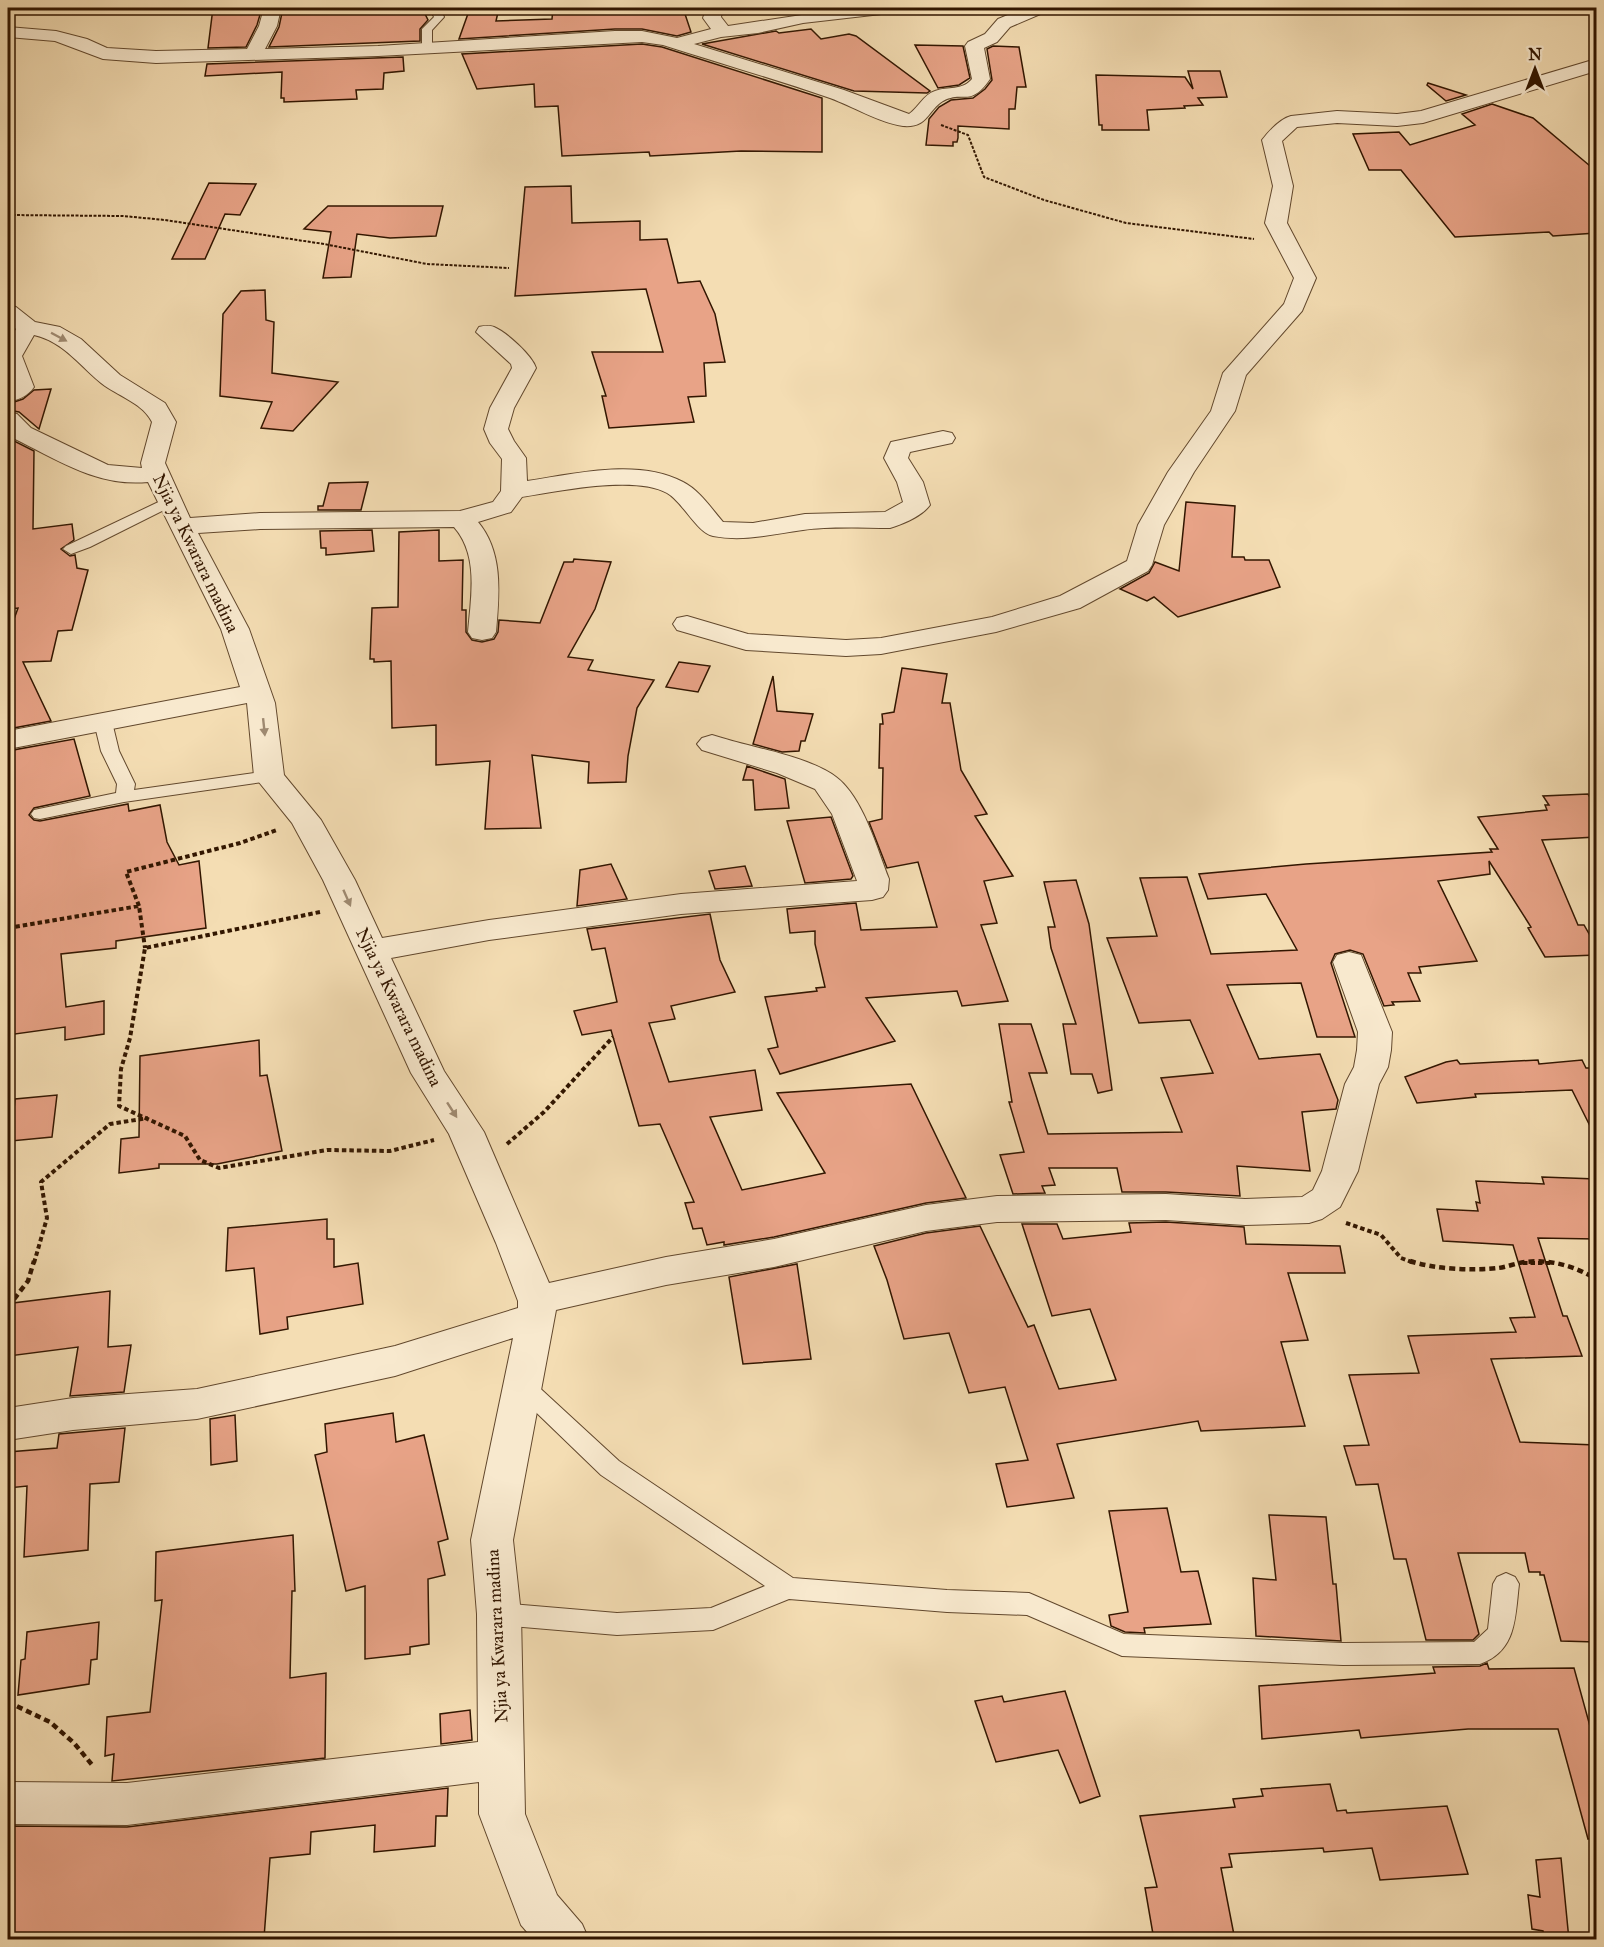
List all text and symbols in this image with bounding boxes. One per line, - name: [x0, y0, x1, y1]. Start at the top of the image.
- north arrow: [1505, 39, 1565, 99]
- text: N: [1528, 45, 1542, 64]
- one-way arrow: [51, 332, 68, 342]
- street label: Njia ya Kwarara madina: [148, 470, 244, 636]
- one-way arrow: [259, 717, 269, 736]
- one-way arrow: [343, 889, 352, 907]
- street label: Njia ya Kwarara madina: [351, 924, 447, 1090]
- one-way arrow: [446, 1102, 457, 1118]
- street label: Njia ya Kwarara madina: [481, 1548, 513, 1723]

